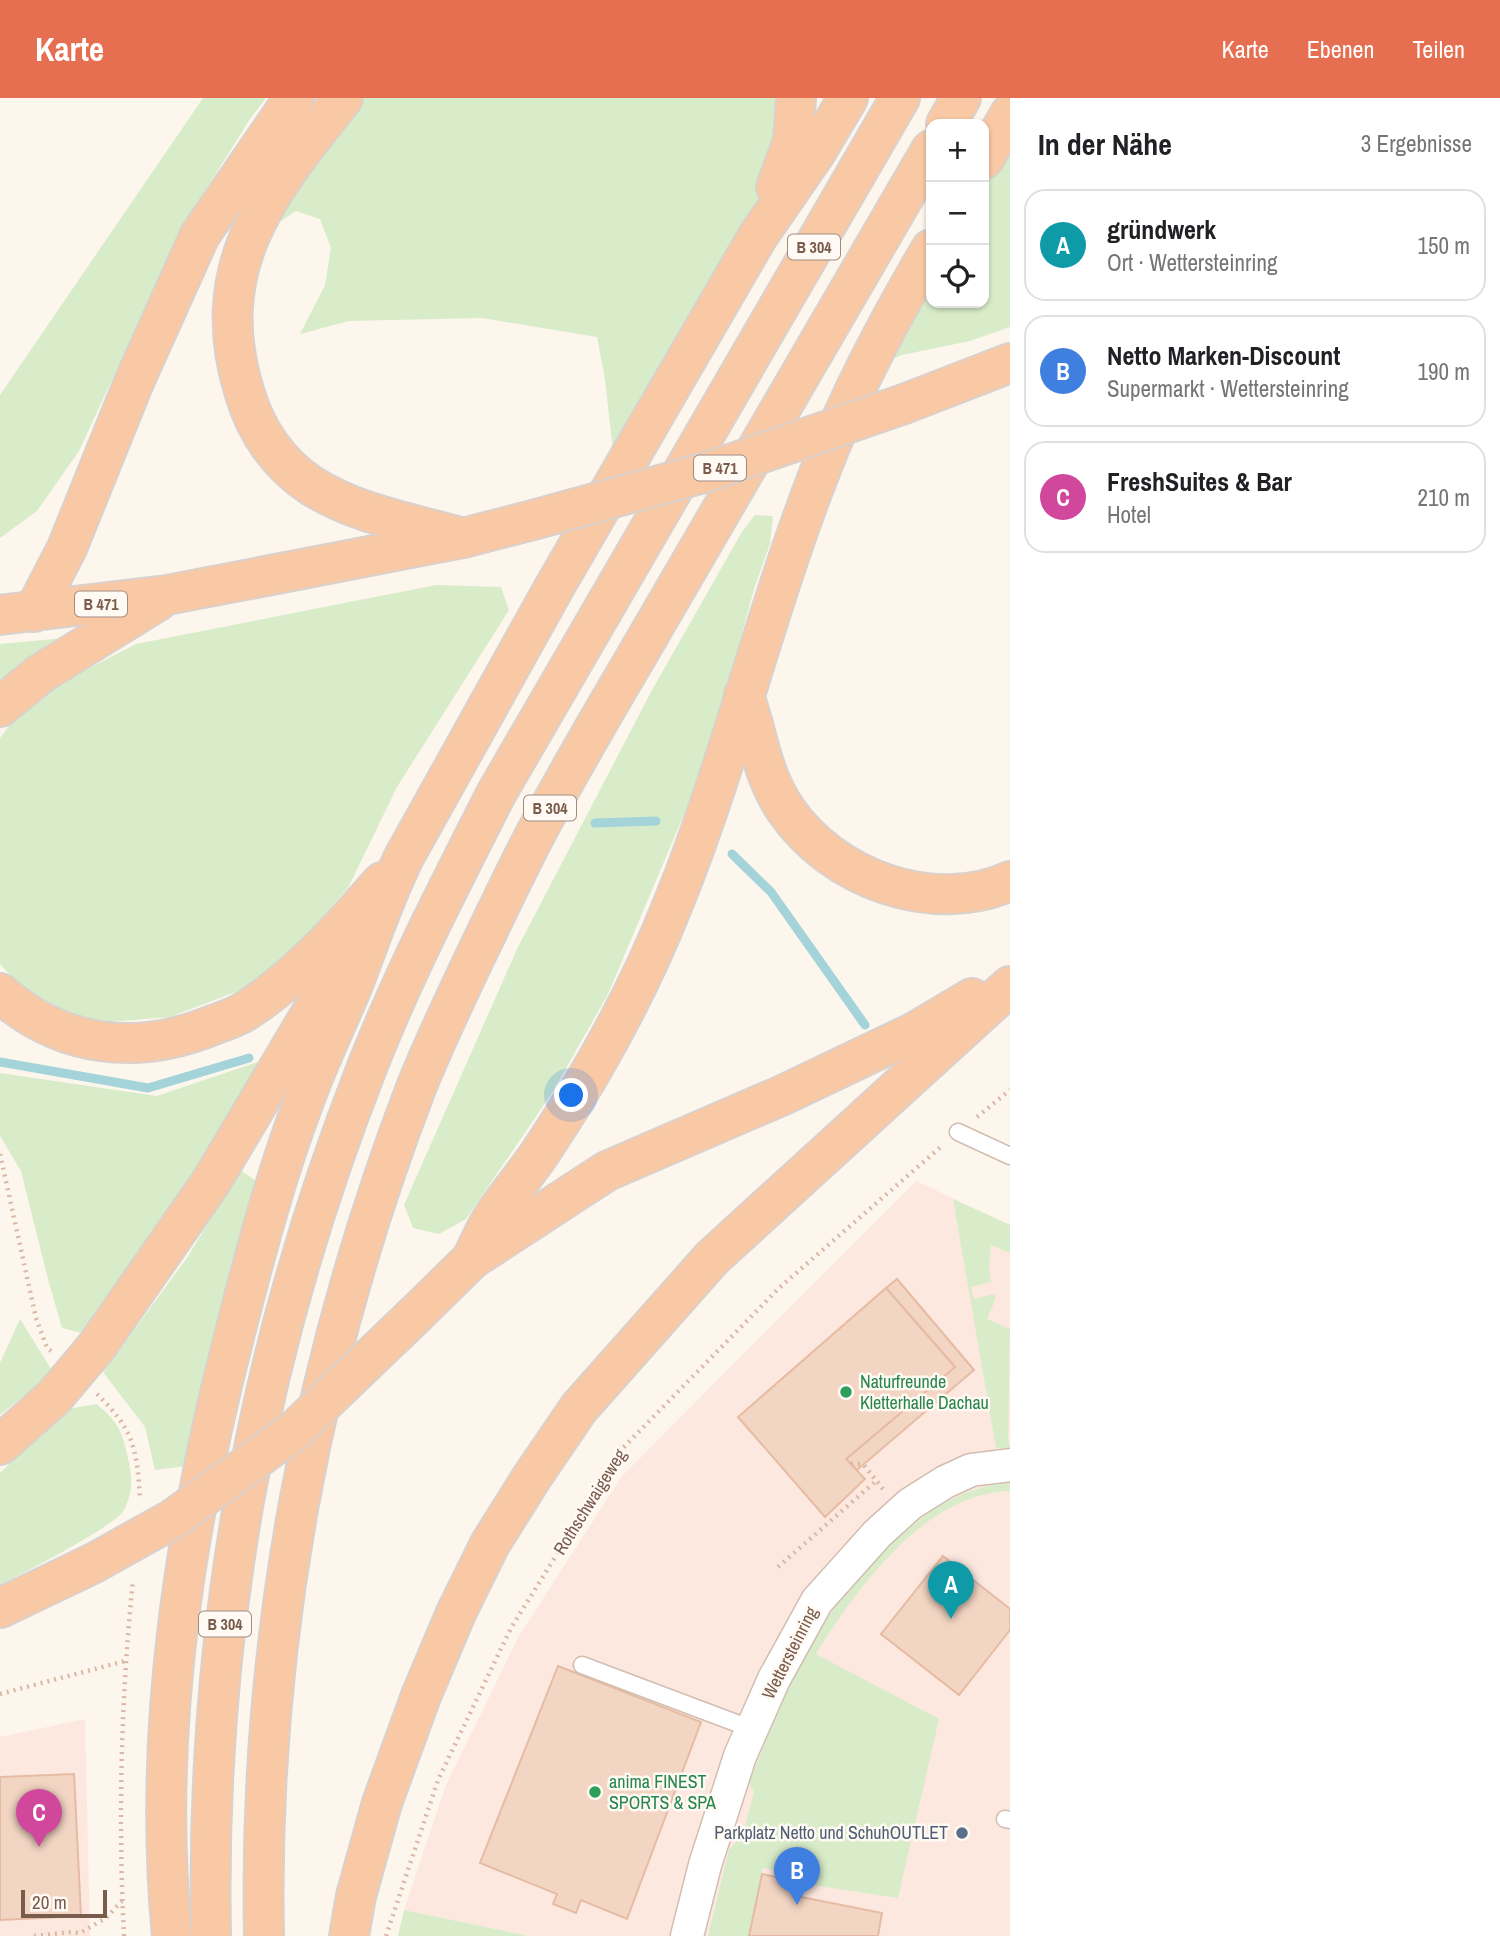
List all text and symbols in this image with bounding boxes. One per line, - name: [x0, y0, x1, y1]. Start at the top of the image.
- text: Karte: [35, 27, 104, 71]
- text: Karte: [1222, 33, 1269, 65]
- text: Ebenen: [1307, 33, 1374, 65]
- text: Teilen: [1412, 33, 1465, 65]
- map controls: [926, 119, 989, 308]
- button: +: [926, 119, 989, 182]
- text: In der Nähe: [1038, 124, 1172, 164]
- text: 3 Ergebnisse: [1361, 128, 1472, 159]
- button: −: [926, 182, 989, 245]
- text: gründwerk: [1107, 212, 1216, 247]
- text: A: [1056, 230, 1070, 261]
- text: 150 m: [1418, 230, 1470, 261]
- road number: B 304: [788, 234, 840, 260]
- button: locate: [926, 245, 989, 308]
- text: Ort · Wettersteinring: [1107, 247, 1278, 278]
- text: Netto Marken-Discount: [1107, 338, 1340, 373]
- text: B: [1056, 356, 1070, 387]
- text: 190 m: [1418, 356, 1470, 387]
- text: Supermarkt · Wettersteinring: [1107, 373, 1349, 404]
- road number: B 471: [694, 456, 746, 480]
- text: FreshSuites & Bar: [1107, 464, 1292, 499]
- text: C: [1056, 482, 1070, 513]
- text: 210 m: [1418, 482, 1470, 513]
- text: Hotel: [1107, 499, 1151, 530]
- road number: B 471: [75, 592, 127, 617]
- road number: B 304: [524, 796, 576, 820]
- your location: [554, 1078, 588, 1112]
- place label: Naturfreunde Kletterhalle Dachau: [860, 1369, 989, 1415]
- marker: Naturfreunde Kletterhalle Dachau: [838, 1384, 854, 1400]
- street label: Rothschwaigeweg: [547, 1443, 633, 1560]
- pin: A: [928, 1561, 974, 1619]
- street label: Wettersteinring: [756, 1602, 824, 1703]
- road number: B 304: [199, 1612, 251, 1636]
- place label: anima FINEST SPORTS & SPA: [609, 1769, 716, 1815]
- marker: anima FINEST SPORTS & SPA: [587, 1784, 603, 1800]
- pin: C: [16, 1789, 62, 1847]
- place label: Parkplatz Netto und SchuhOUTLET: [714, 1820, 948, 1845]
- marker: Parkplatz Netto und SchuhOUTLET: [954, 1825, 970, 1841]
- pin: B: [774, 1847, 820, 1905]
- scale bar: [21, 1887, 107, 1919]
- text: 20 m: [32, 1889, 67, 1915]

